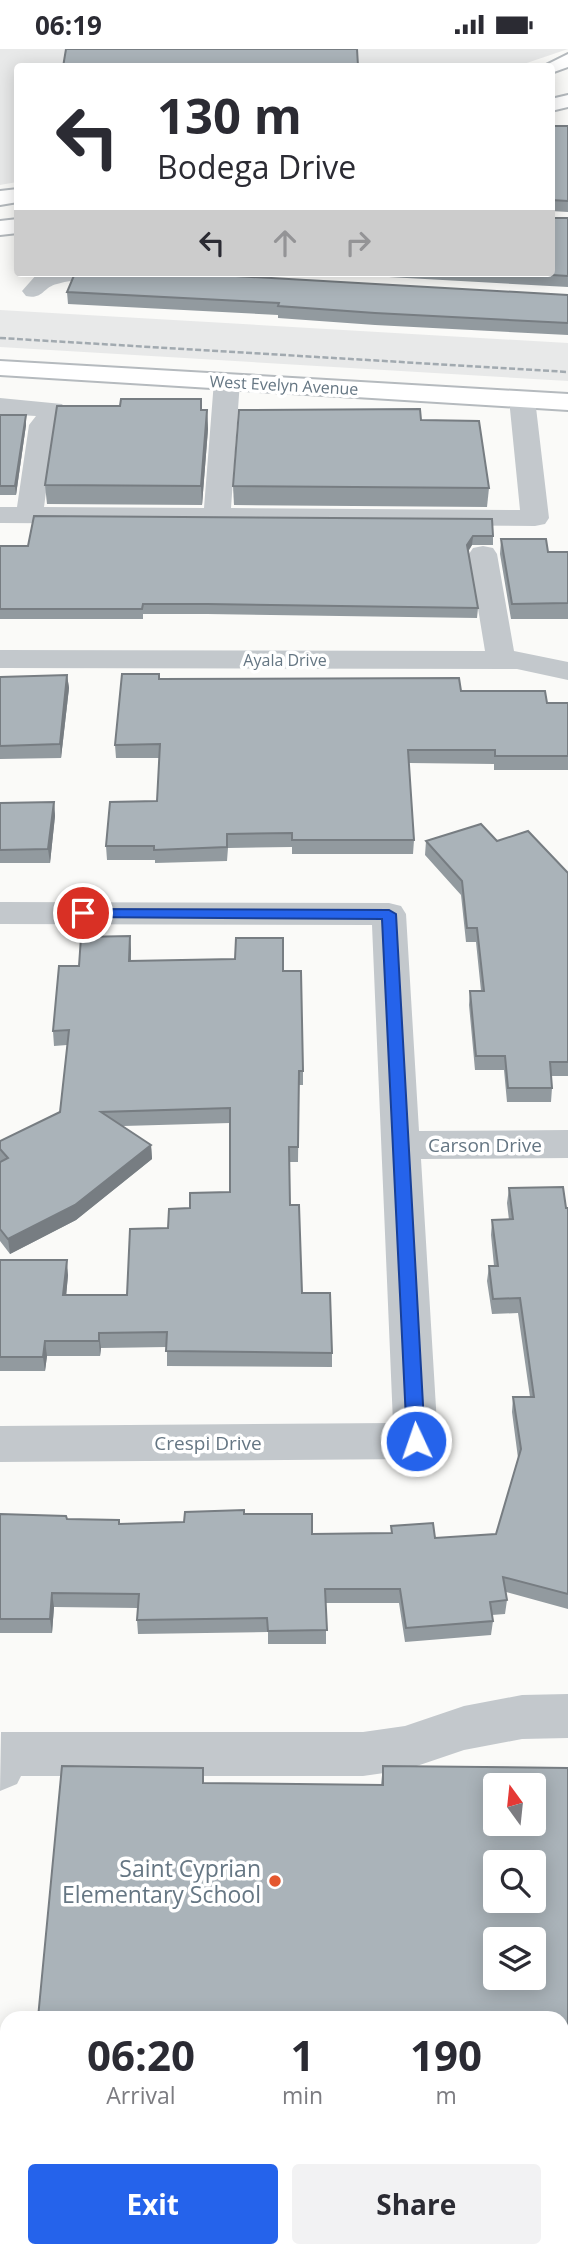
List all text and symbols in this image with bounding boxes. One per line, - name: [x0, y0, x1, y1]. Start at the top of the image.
- text: 06:19: [35, 7, 102, 43]
- text: 130 m: [157, 82, 302, 148]
- icon: left: [42, 91, 133, 182]
- text: Bodega Drive: [157, 145, 356, 188]
- icon: left: [193, 224, 231, 262]
- icon: ahead: [266, 224, 304, 262]
- icon: right: [339, 224, 377, 262]
- street label: West Evelyn Avenue: [209, 370, 359, 400]
- street label: Ayala Drive: [243, 649, 327, 671]
- pin: [53, 883, 113, 943]
- icon: arrive: [64, 894, 102, 932]
- street label: Carson Drive: [428, 1132, 542, 1158]
- position arrow: [379, 1404, 453, 1478]
- street label: Crespi Drive: [154, 1430, 262, 1456]
- north arrow: [483, 1773, 546, 1836]
- map controls: [483, 1773, 546, 1990]
- button: search: [483, 1850, 546, 1913]
- place label: Saint Cyprian Elementary School: [62, 1852, 261, 1910]
- marker: Saint Cyprian Elementary School: [267, 1873, 283, 1889]
- button: layers: [483, 1927, 546, 1990]
- text: 06:20: [87, 2026, 195, 2083]
- text: 1: [290, 2026, 315, 2083]
- text: 190: [410, 2026, 482, 2083]
- text: Arrival: [106, 2079, 176, 2111]
- text: min: [282, 2079, 323, 2111]
- text: m: [435, 2079, 457, 2111]
- button: Exit: [28, 2164, 278, 2244]
- button: Share: [292, 2164, 541, 2244]

